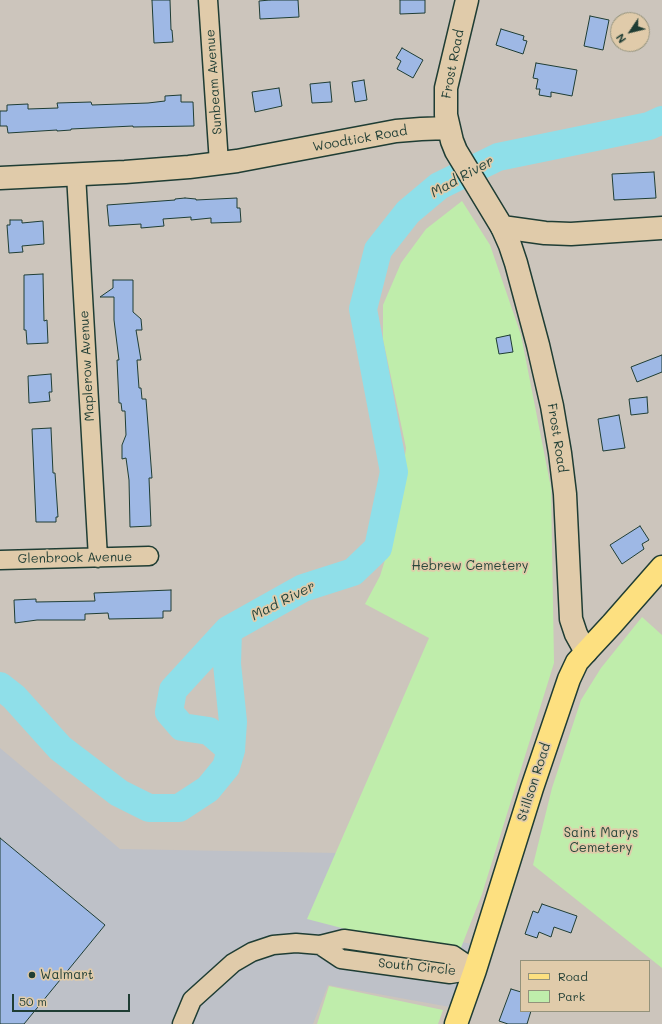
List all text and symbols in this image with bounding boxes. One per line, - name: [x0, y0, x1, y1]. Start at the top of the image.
- north arrow: [610, 12, 650, 52]
- street label: Frost Road: [439, 28, 467, 100]
- street label: Sunbeam Avenue: [203, 29, 225, 135]
- text: N: [612, 31, 629, 46]
- street label: Woodtick Road: [311, 123, 409, 155]
- water label: Mad River: [427, 153, 497, 201]
- street label: Maplerow Avenue: [76, 310, 98, 422]
- street label: Frost Road: [544, 402, 570, 474]
- street label: Glenbrook Avenue: [18, 549, 132, 567]
- park label: Hebrew Cemetery: [411, 558, 529, 574]
- water label: Mad River: [248, 578, 318, 624]
- street label: Stillson Road: [514, 741, 554, 823]
- park label: Saint Marys Cemetery: [564, 825, 638, 856]
- street label: South Circle: [377, 955, 457, 979]
- legend: [520, 960, 650, 1012]
- place label: Walmart: [40, 967, 93, 983]
- text: Road: [558, 968, 588, 984]
- marker: Walmart: [27, 970, 37, 980]
- scale bar: [14, 986, 132, 1012]
- text: Park: [558, 988, 585, 1004]
- text: 50 m: [19, 993, 47, 1009]

